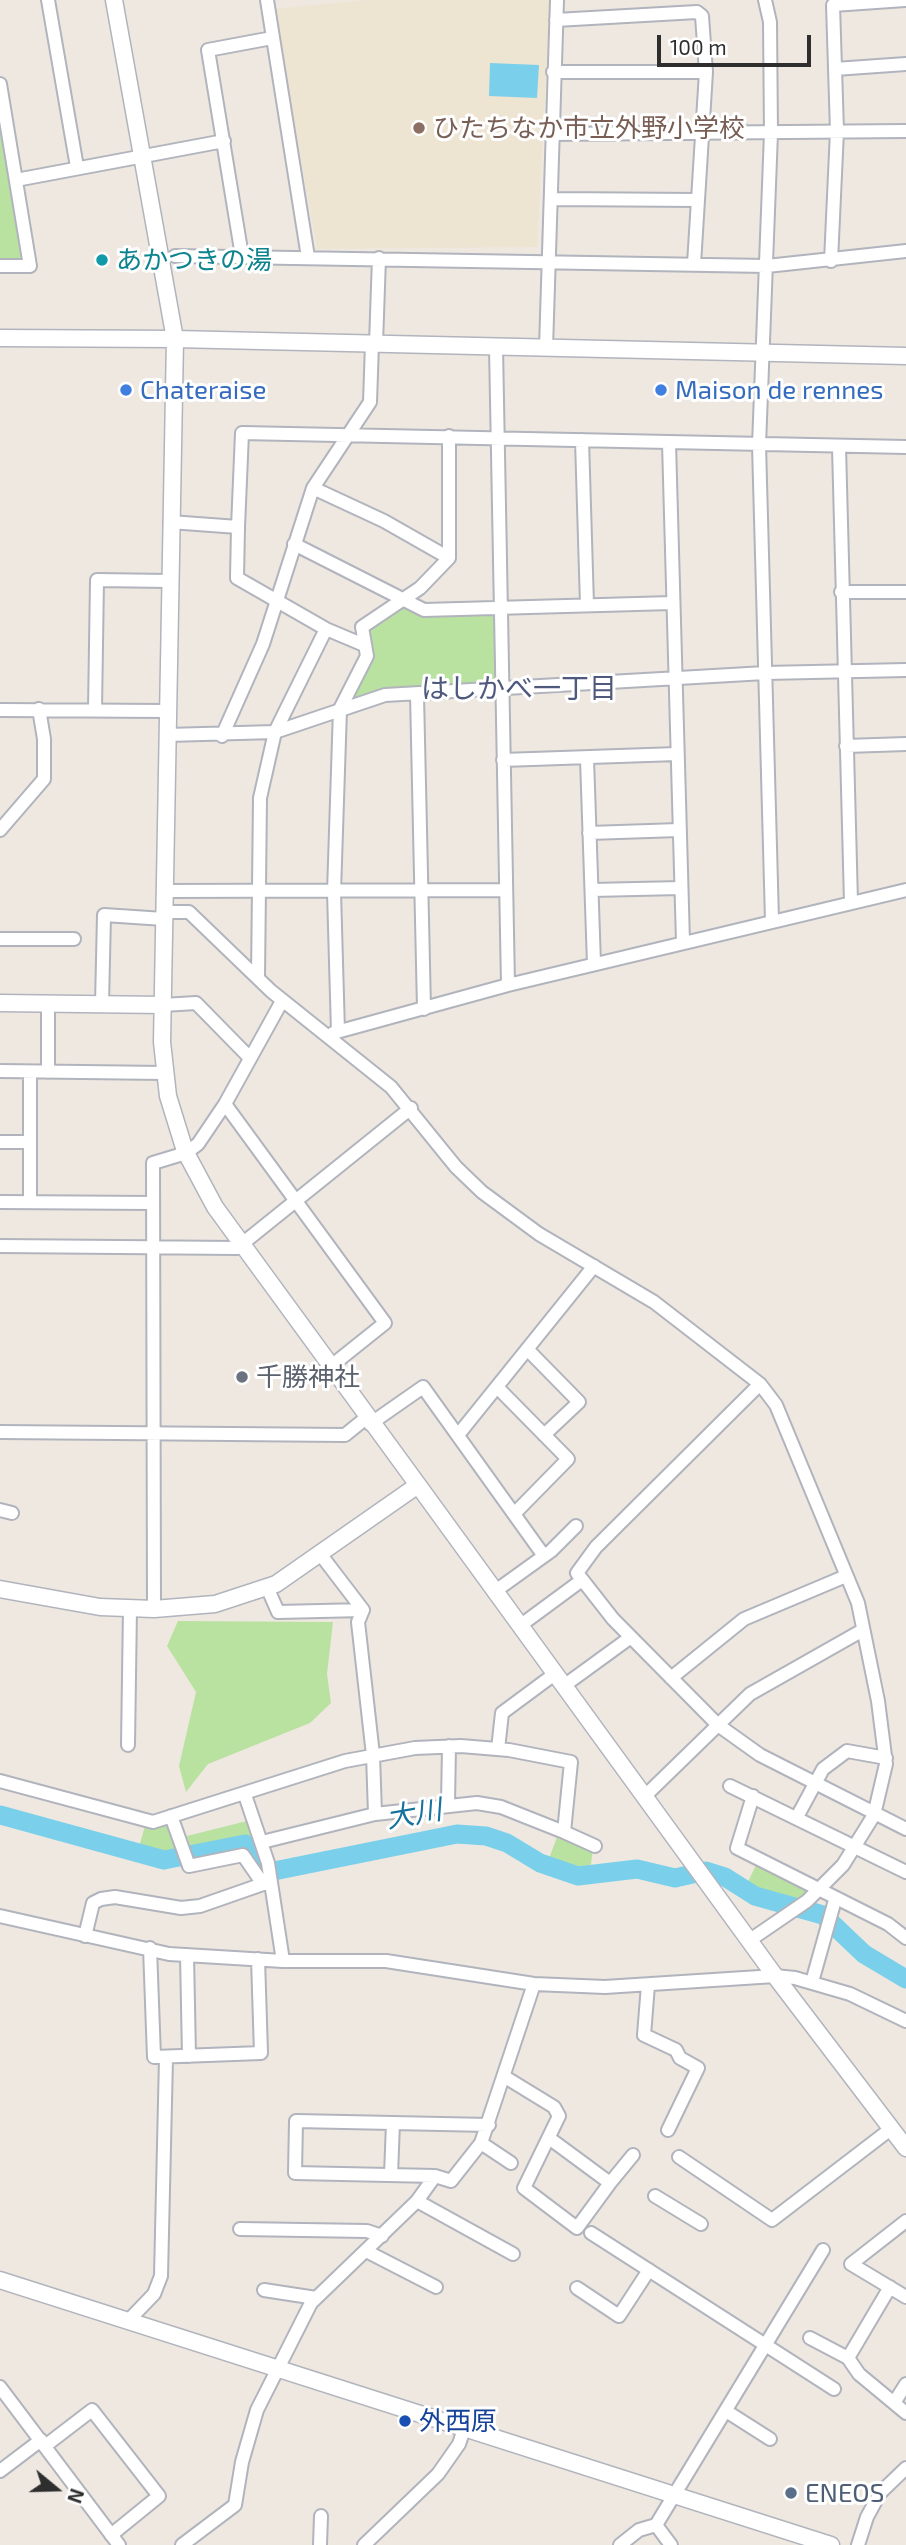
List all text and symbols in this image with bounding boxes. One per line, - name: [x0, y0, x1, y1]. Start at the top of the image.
- scale bar: [661, 21, 815, 65]
- text: 100 m: [670, 34, 727, 59]
- place label: ひたちなか市立外野小学校: [433, 112, 745, 144]
- marker: ひたちなか市立外野小学校: [411, 120, 427, 136]
- place label: あかつきの湯: [116, 244, 272, 276]
- marker: あかつきの湯: [94, 252, 110, 268]
- place label: Chateraise: [140, 374, 266, 406]
- place label: Maison de rennes: [675, 374, 883, 406]
- marker: Chateraise: [118, 382, 134, 398]
- marker: Maison de rennes: [653, 382, 669, 398]
- district label: はしかべ一丁目: [421, 672, 617, 706]
- place label: 千勝神社: [256, 1361, 360, 1393]
- marker: 千勝神社: [234, 1369, 250, 1385]
- water label: 大川: [384, 1793, 444, 1835]
- place label: 外西原: [419, 2405, 497, 2437]
- marker: 外西原: [397, 2413, 413, 2429]
- north arrow: [21, 2454, 91, 2524]
- place label: ENEOS: [805, 2477, 884, 2509]
- marker: ENEOS: [783, 2485, 799, 2501]
- text: N: [63, 2486, 89, 2506]

